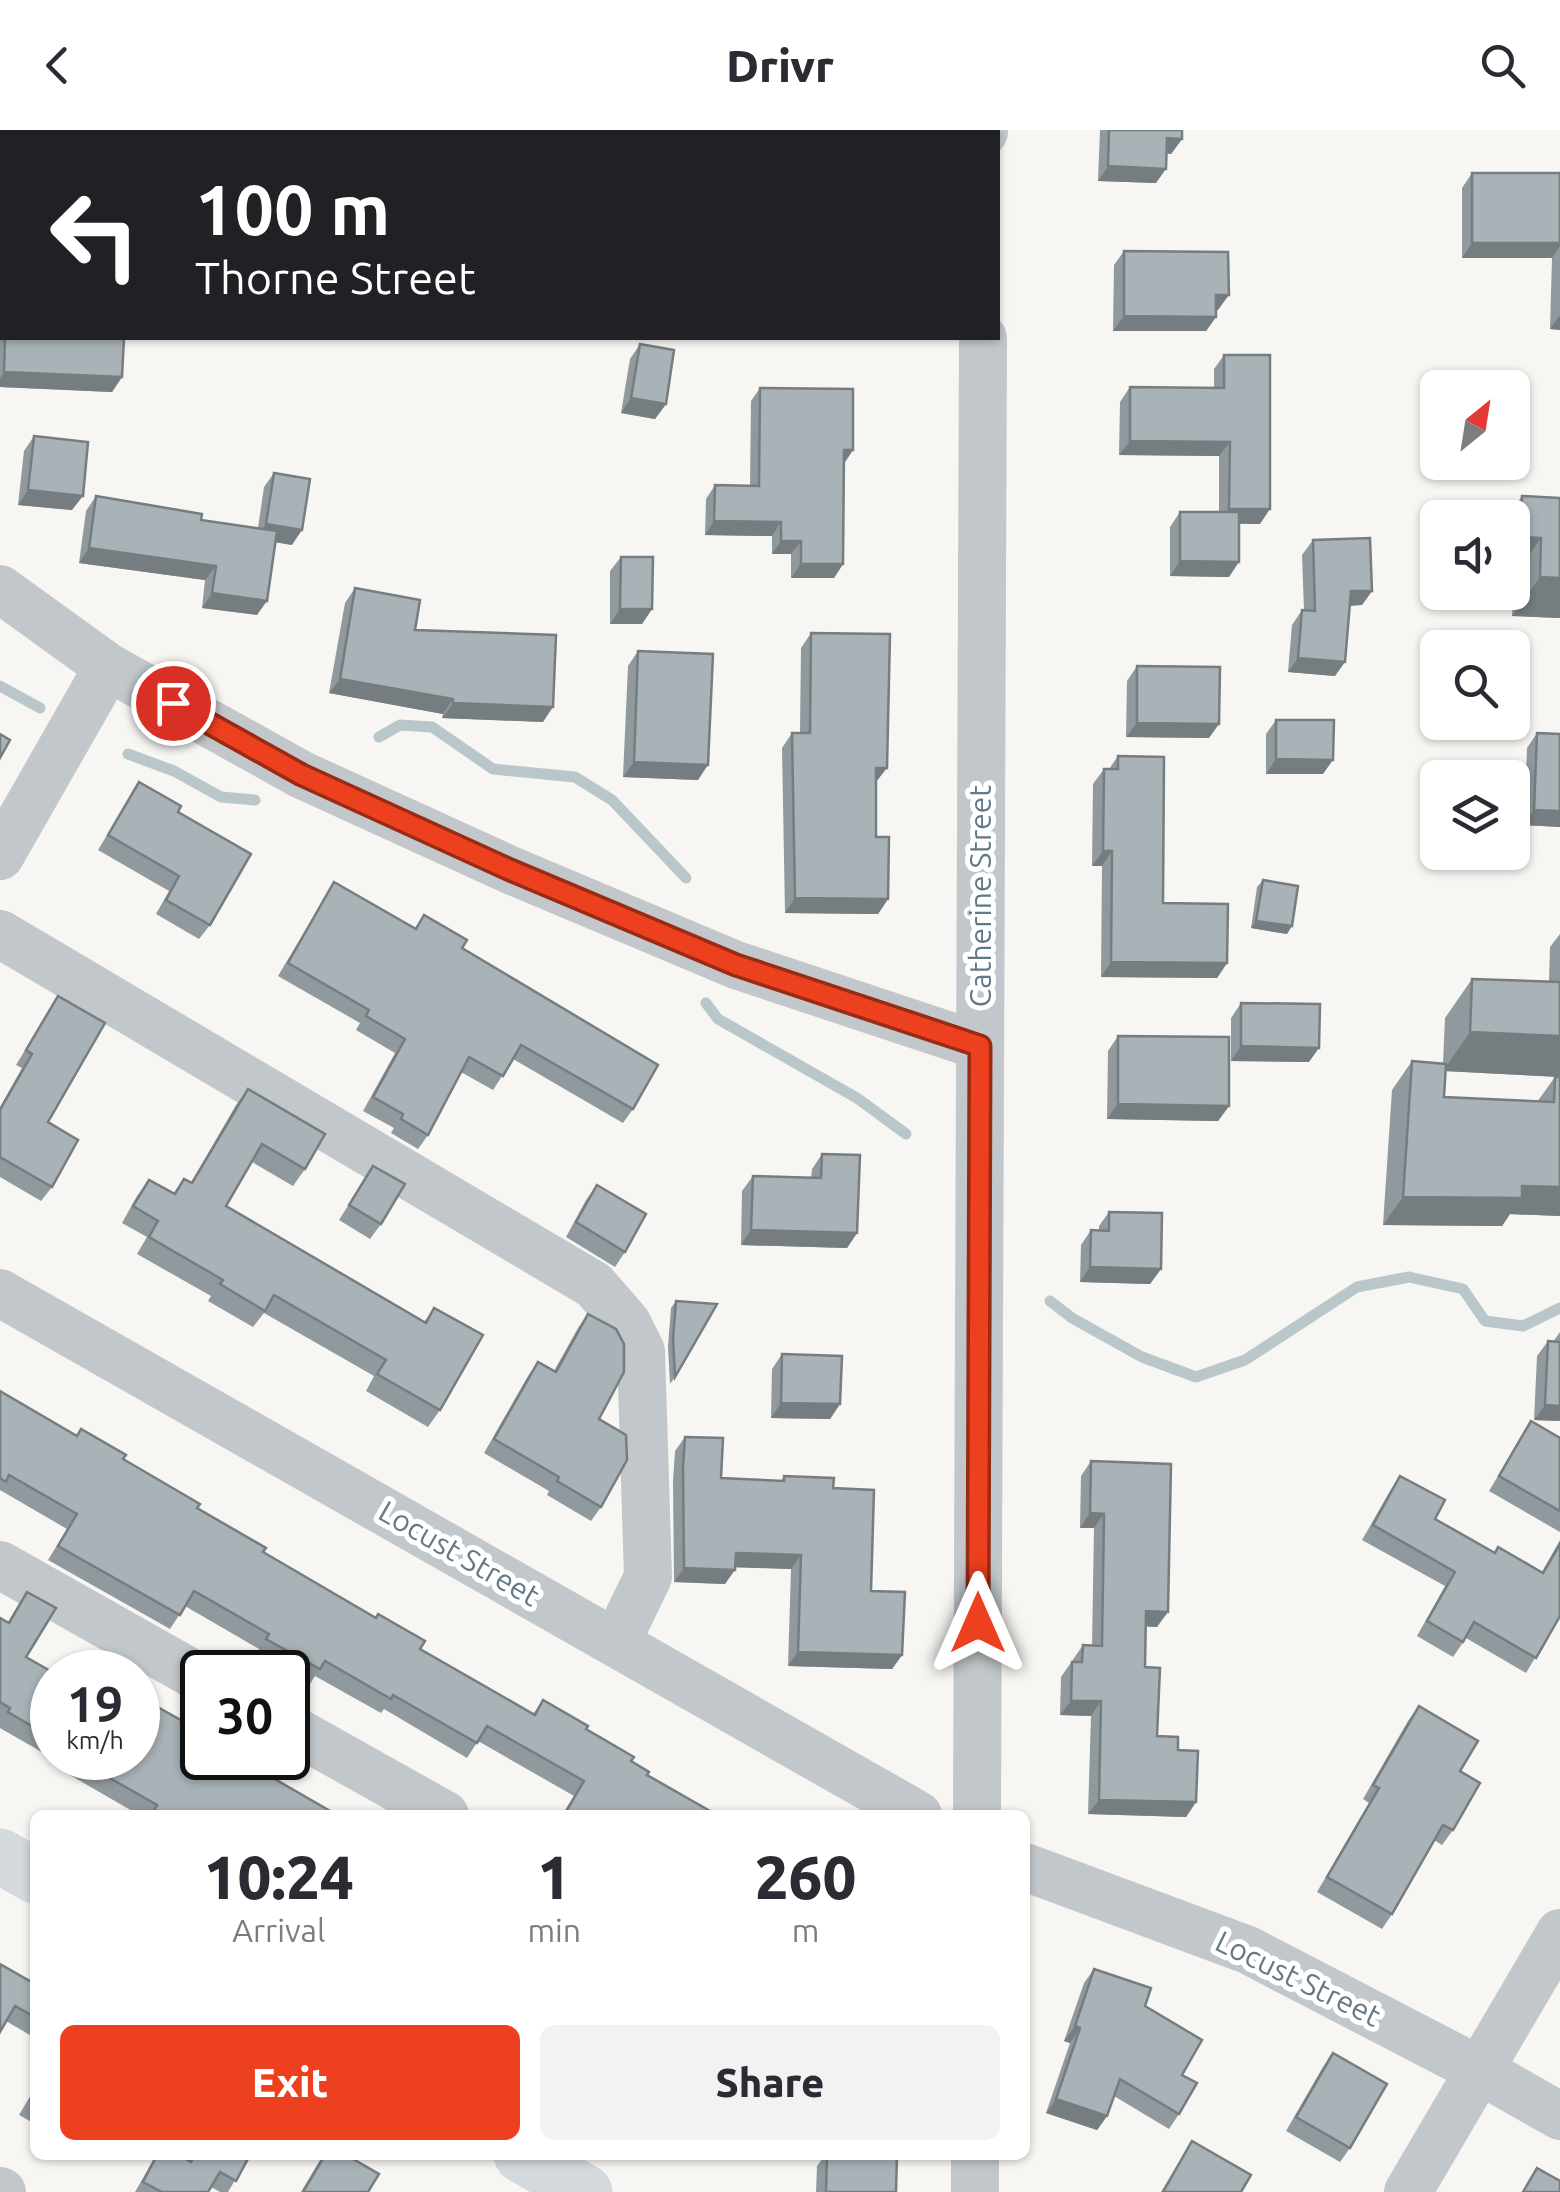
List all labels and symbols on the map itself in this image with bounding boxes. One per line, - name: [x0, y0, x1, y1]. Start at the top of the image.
- north arrow: [1420, 370, 1530, 480]
- pin: [131, 661, 216, 746]
- street label: Catherine Street: [963, 785, 997, 1007]
- street label: Locust Street: [373, 1494, 546, 1613]
- position arrow: [926, 1571, 1030, 1675]
- speed limit sign: 30: [180, 1650, 310, 1780]
- street label: Locust Street: [1210, 1924, 1387, 2033]

